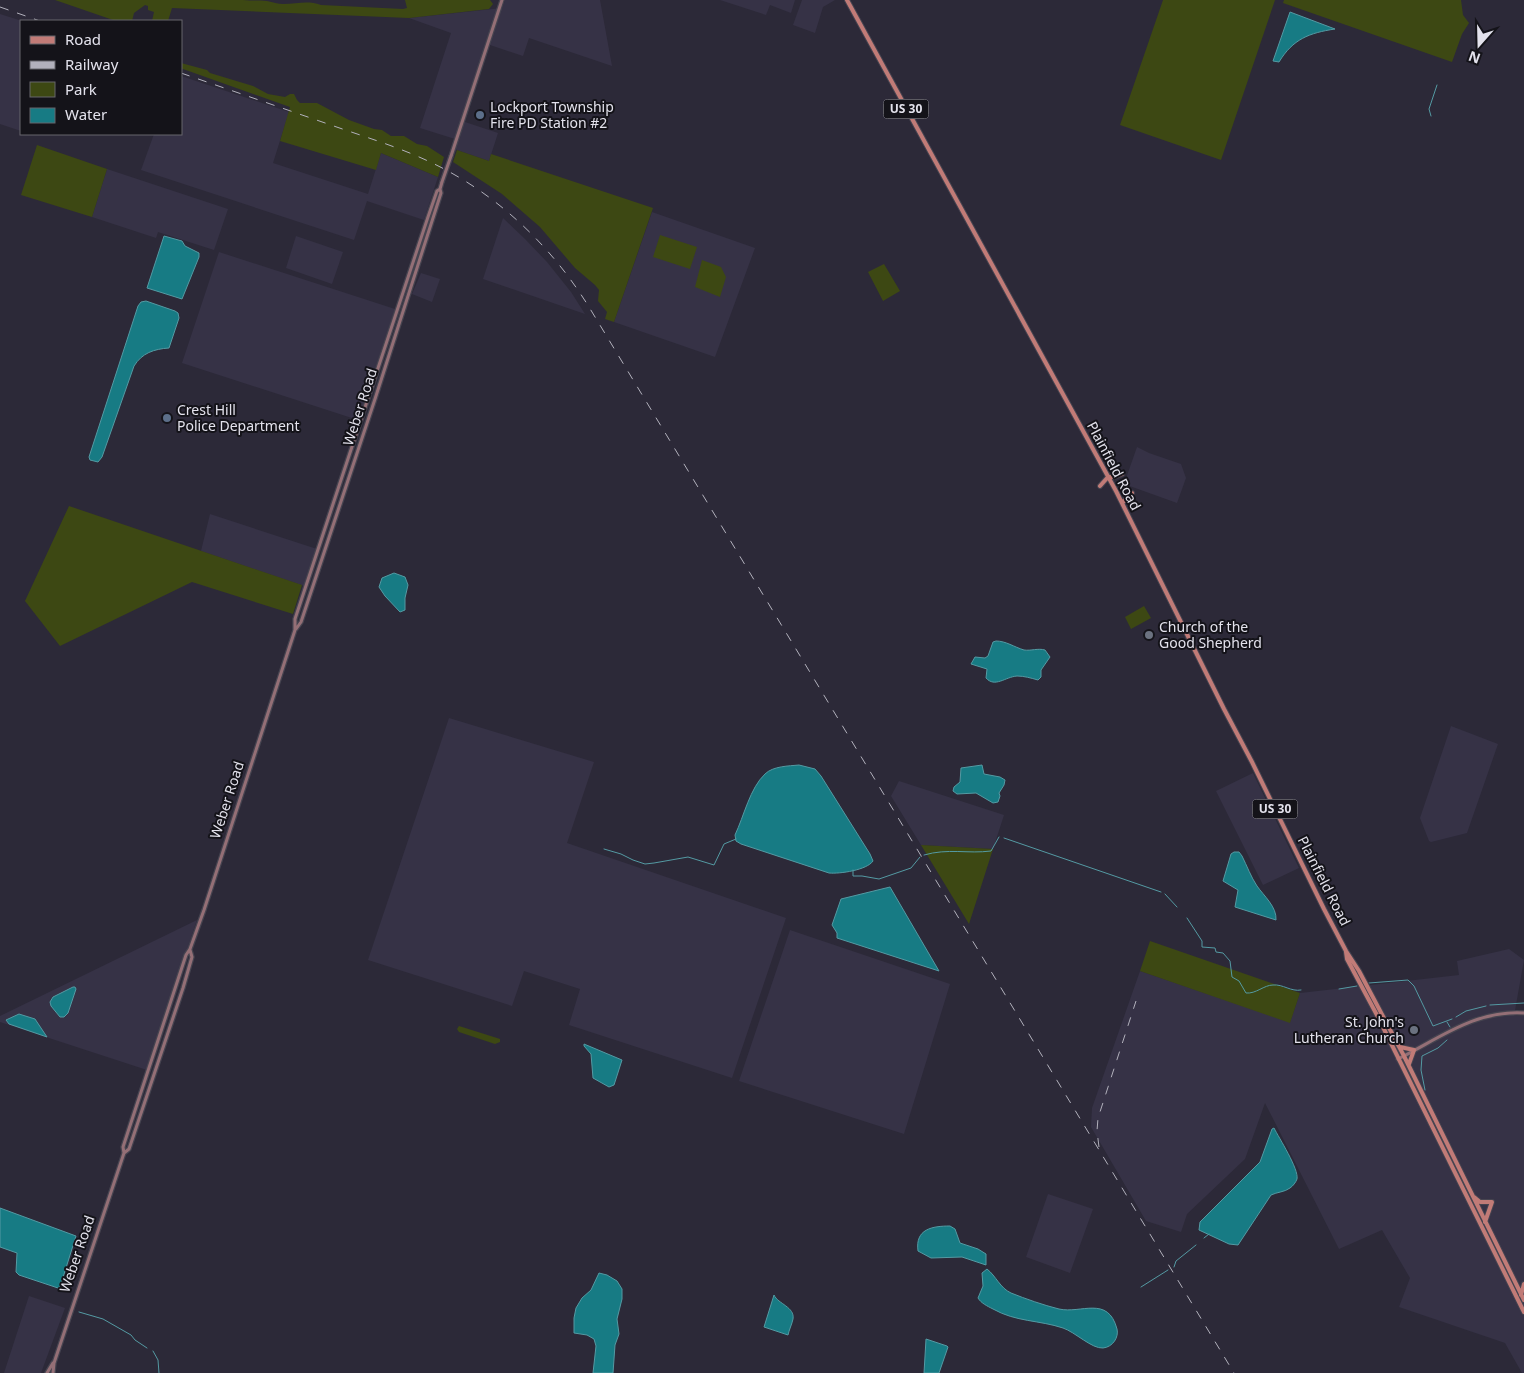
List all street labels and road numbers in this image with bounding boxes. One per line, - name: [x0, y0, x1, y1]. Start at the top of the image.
- road number: US 30: [884, 100, 928, 118]
- street label: Weber Road: [338, 366, 381, 448]
- street label: Plainfield Road: [1083, 418, 1146, 514]
- street label: Weber Road: [205, 759, 248, 841]
- road number: US 30: [1252, 800, 1298, 819]
- street label: Plainfield Road: [1294, 833, 1355, 929]
- street label: Weber Road: [54, 1213, 99, 1295]

